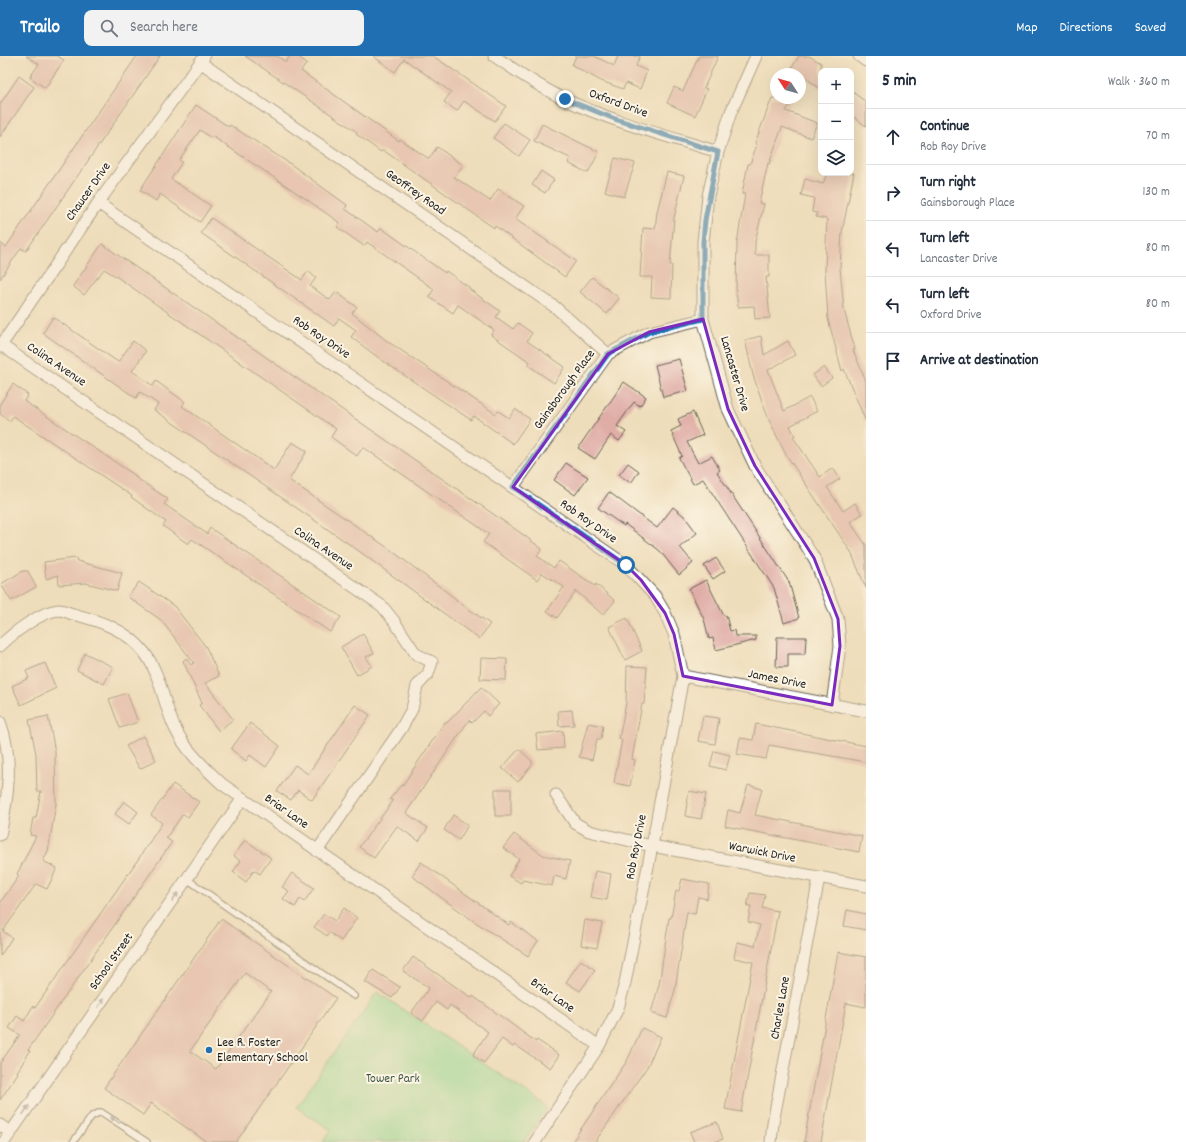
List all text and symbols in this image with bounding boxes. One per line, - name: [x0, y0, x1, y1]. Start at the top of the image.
- search box: [84, 10, 364, 46]
- text: Trailo: [20, 15, 60, 42]
- icon: search: [98, 17, 120, 39]
- text: Search here: [130, 17, 198, 39]
- text: Map: [1016, 18, 1038, 38]
- text: Directions: [1060, 18, 1113, 38]
- text: Saved: [1135, 18, 1166, 38]
- north arrow: [770, 68, 806, 104]
- map controls: [818, 68, 854, 176]
- button: +: [818, 68, 854, 104]
- text: 5 min: [882, 70, 916, 94]
- text: Walk · 360 m: [1108, 73, 1170, 92]
- street label: Oxford Drive: [586, 85, 650, 124]
- route end: [556, 90, 574, 108]
- button: −: [818, 104, 854, 140]
- text: Continue: [920, 116, 969, 138]
- icon: ahead: [882, 126, 904, 148]
- text: 70 m: [1146, 127, 1170, 146]
- text: Rob Roy Drive: [920, 138, 986, 157]
- button: layers: [818, 140, 854, 176]
- street label: Chaucer Drive: [62, 159, 116, 225]
- street label: Geoffrey Road: [381, 165, 449, 221]
- text: Turn right: [920, 172, 976, 194]
- icon: right: [882, 182, 904, 204]
- text: 130 m: [1142, 183, 1170, 202]
- text: Gainsborough Place: [920, 194, 1015, 213]
- text: Turn left: [920, 228, 969, 250]
- icon: left: [882, 238, 904, 260]
- text: 80 m: [1146, 239, 1170, 258]
- text: Lancaster Drive: [920, 250, 998, 269]
- text: Turn left: [920, 284, 969, 306]
- icon: left: [882, 294, 904, 316]
- text: 80 m: [1146, 295, 1170, 314]
- text: Oxford Drive: [920, 306, 982, 325]
- street label: Rob Roy Drive: [288, 312, 354, 365]
- street label: Lancaster Drive: [714, 334, 754, 414]
- street label: Colina Avenue: [22, 338, 90, 392]
- street label: Gainsborough Place: [529, 346, 601, 434]
- icon: arrive: [882, 350, 904, 372]
- text: Arrive at destination: [920, 350, 1038, 372]
- street label: Rob Roy Drive: [555, 495, 621, 549]
- street label: Colina Avenue: [289, 522, 357, 576]
- route start: [617, 556, 635, 574]
- street label: James Drive: [746, 665, 808, 695]
- street label: Briar Lane: [260, 790, 312, 834]
- street label: Rob Roy Drive: [621, 812, 653, 881]
- street label: Warwick Drive: [727, 837, 797, 869]
- one-way arrow: [171, 891, 179, 902]
- street label: School Street: [85, 929, 139, 995]
- street label: Briar Lane: [526, 974, 578, 1018]
- street label: Charles Lane: [766, 975, 796, 1041]
- one-way arrow: [97, 998, 105, 1009]
- place label: Lee R. Foster Elementary School: [217, 1034, 308, 1068]
- marker: Lee R. Foster Elementary School: [204, 1045, 214, 1055]
- park label: Tower Park: [366, 1070, 420, 1089]
- one-way arrow: [22, 1105, 30, 1115]
- one-way arrow: [110, 1116, 120, 1124]

